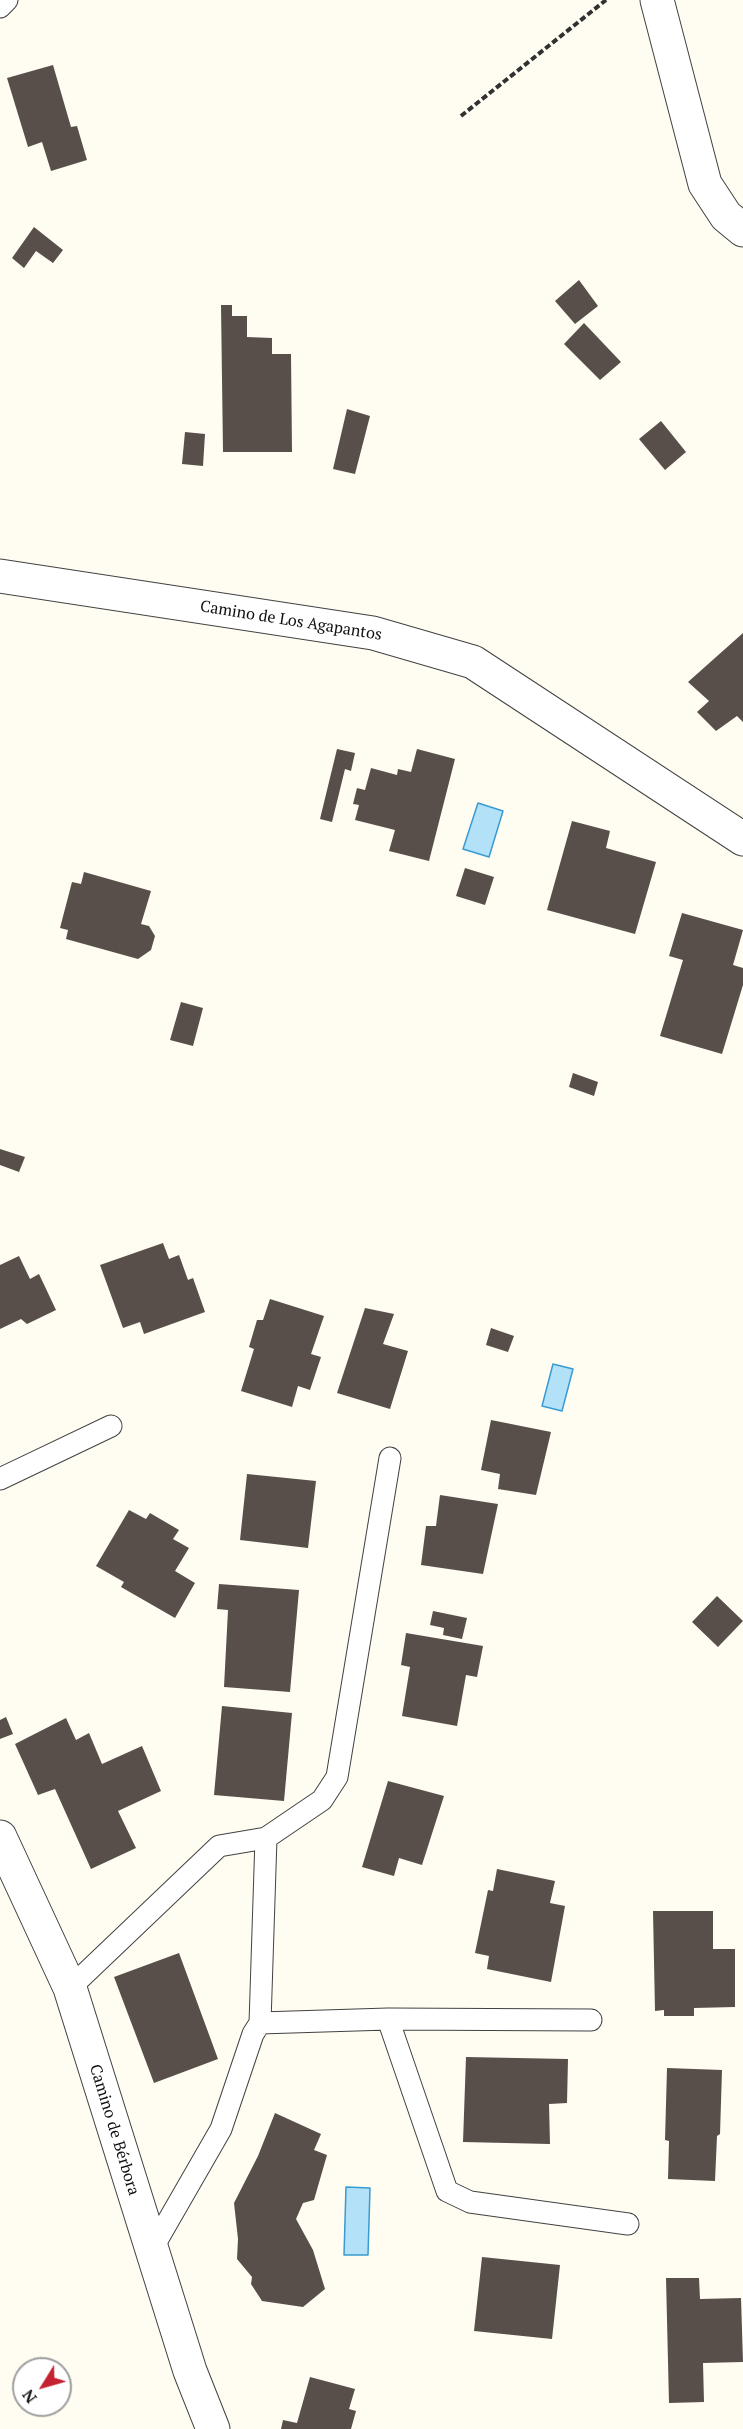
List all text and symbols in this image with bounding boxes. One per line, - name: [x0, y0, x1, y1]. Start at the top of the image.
- street label: Camino de Los Agapantos: [199, 597, 383, 645]
- street label: Camino de Bérbora: [85, 2062, 143, 2198]
- north arrow: [12, 2357, 72, 2417]
- text: N: [17, 2385, 42, 2408]

